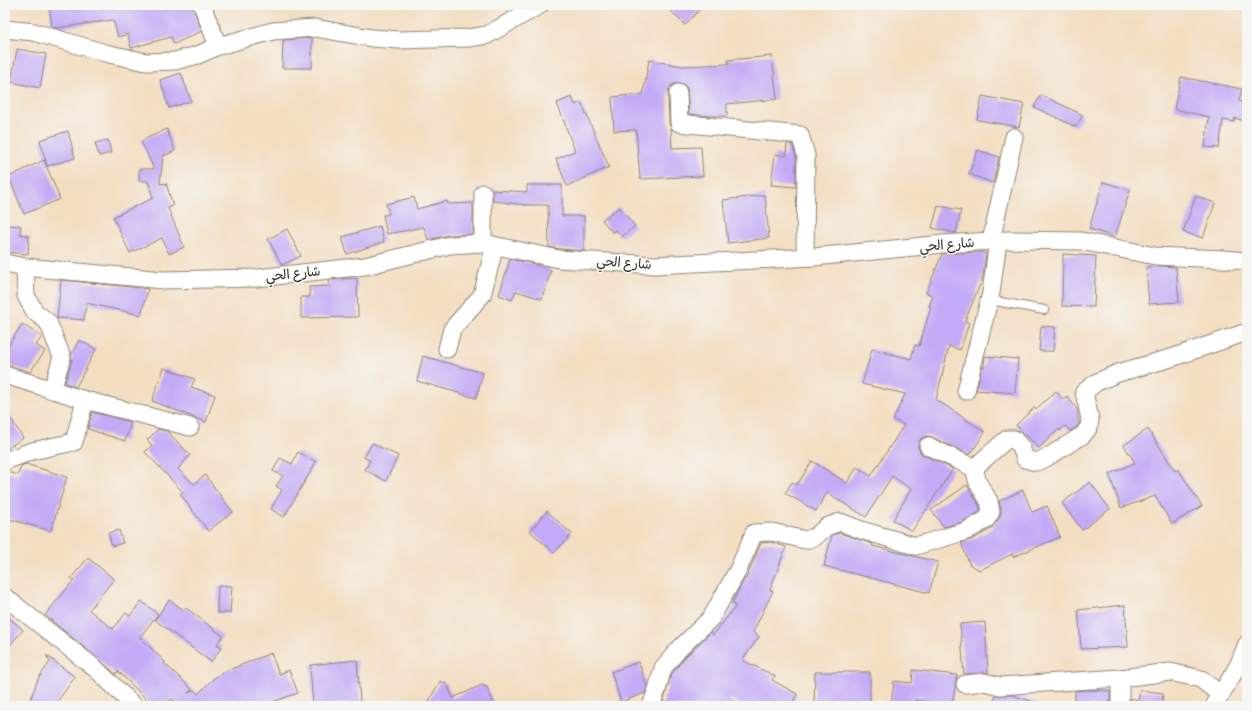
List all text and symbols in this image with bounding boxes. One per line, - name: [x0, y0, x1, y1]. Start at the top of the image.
- street label: شارع الحي: [919, 235, 975, 258]
- street label: شارع الحي: [596, 253, 652, 276]
- street label: شارع الحي: [265, 263, 322, 288]

